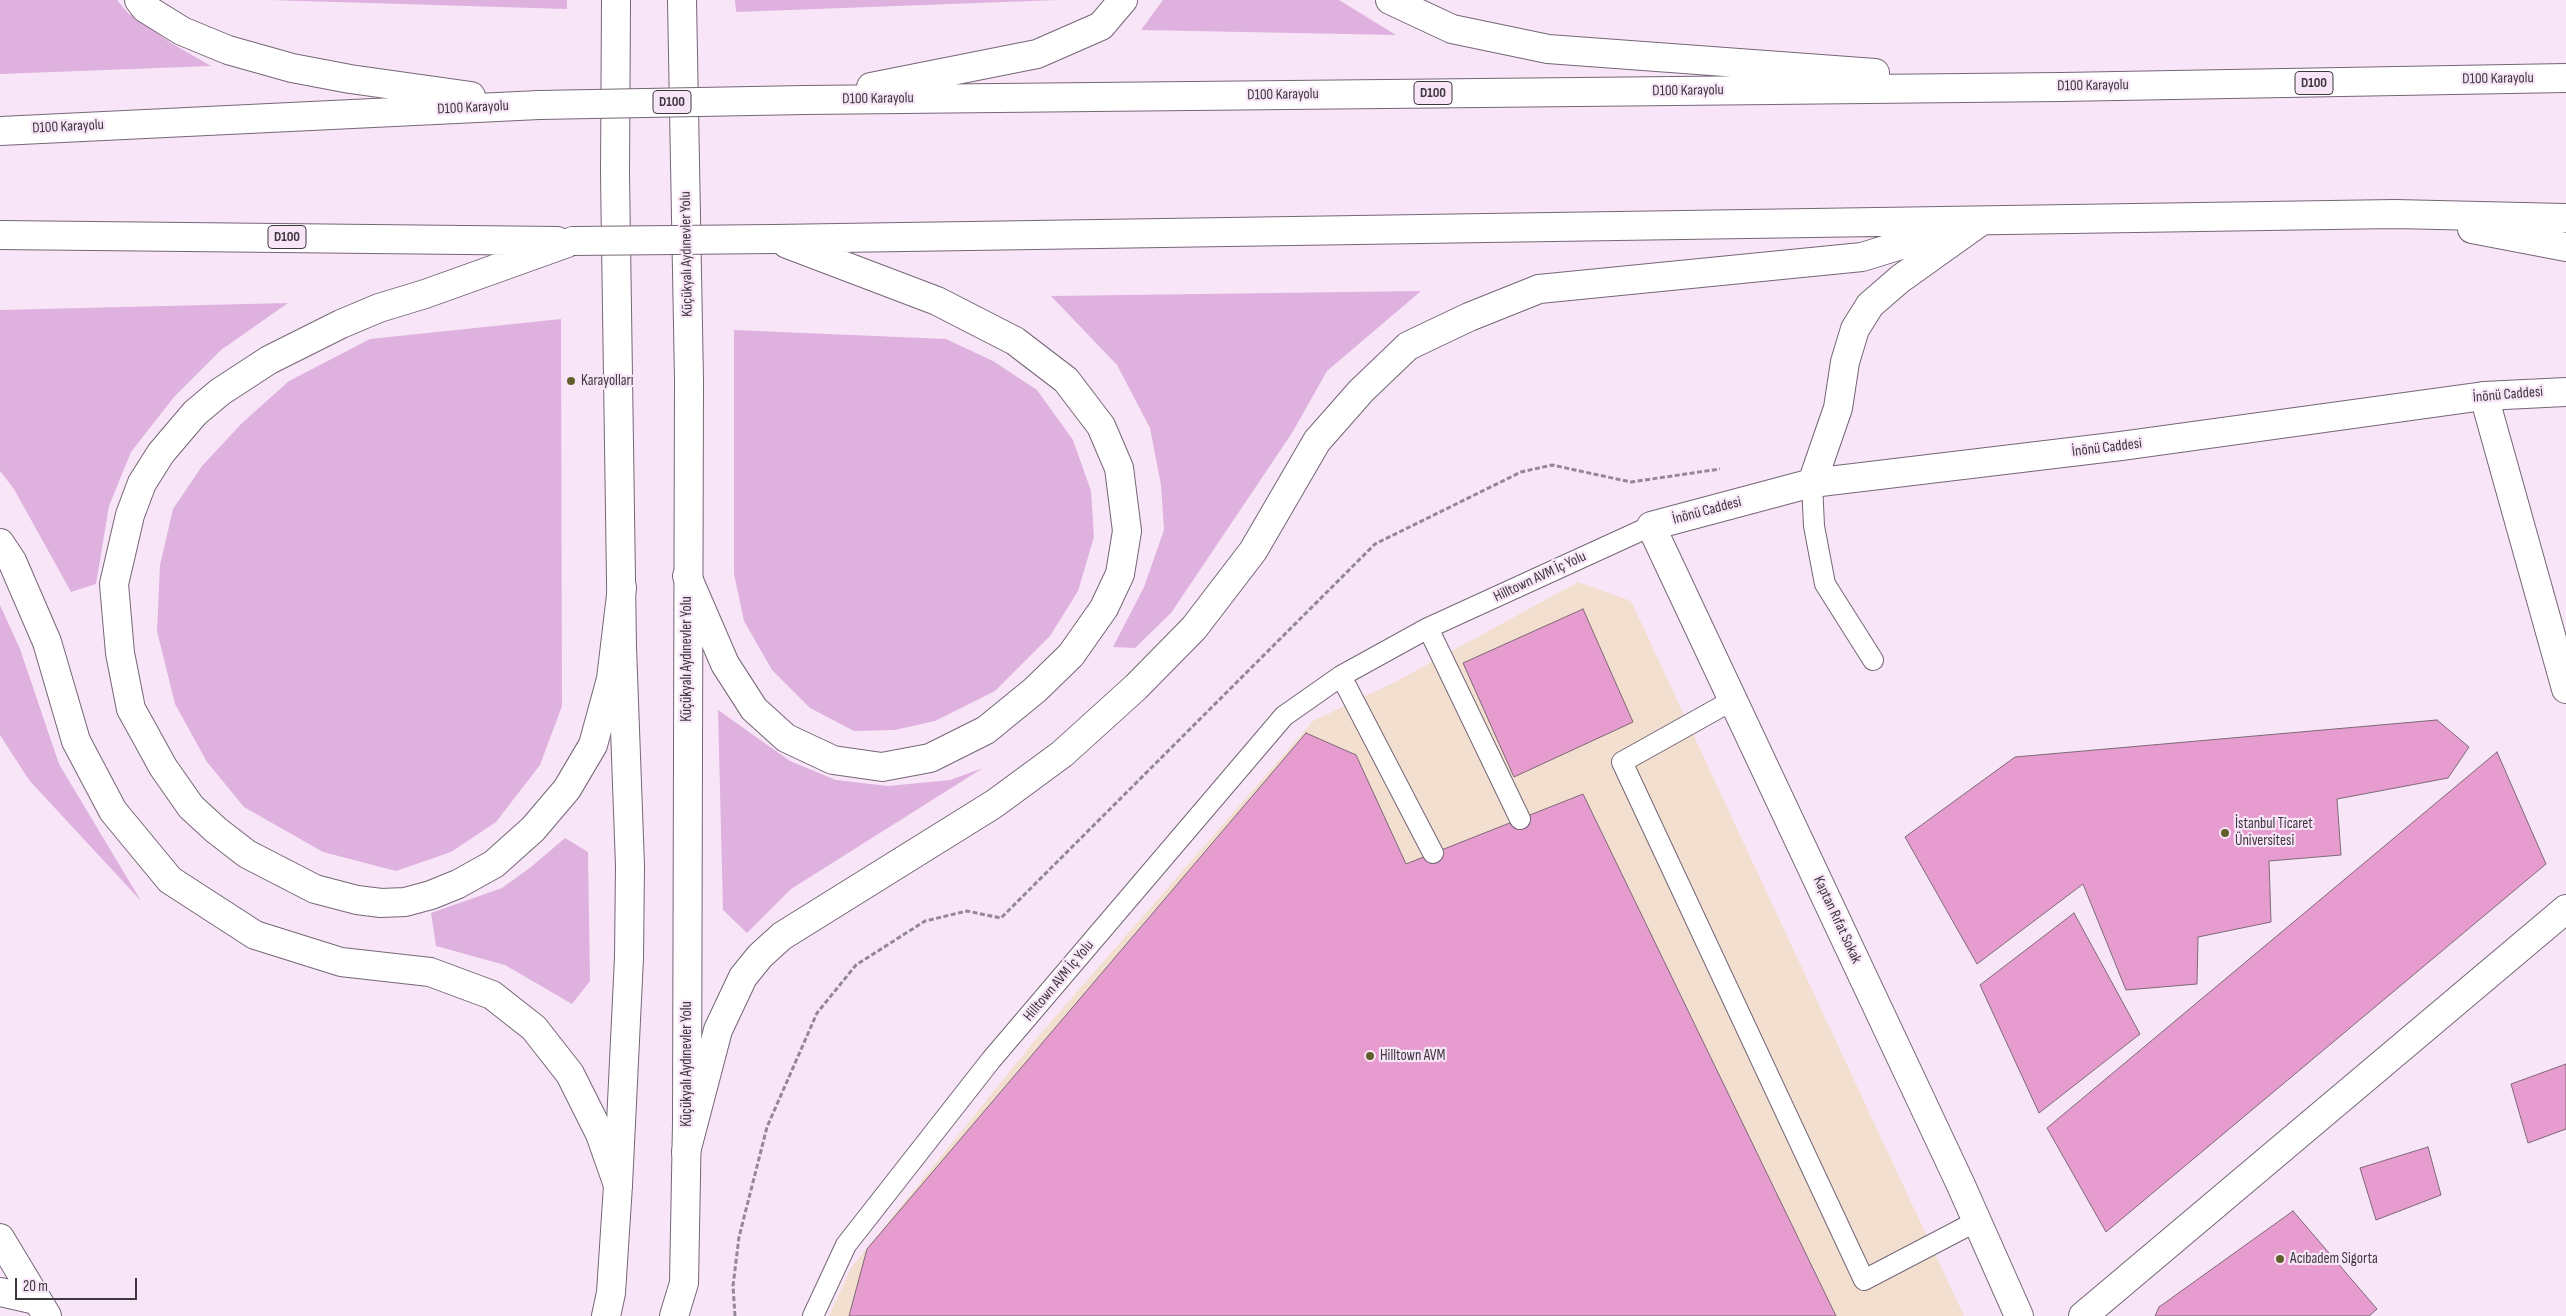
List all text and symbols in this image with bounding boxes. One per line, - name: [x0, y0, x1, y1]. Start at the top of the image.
- street label: D100 Karayolu: [2462, 69, 2534, 89]
- road number: D100: [2295, 72, 2333, 95]
- street label: D100 Karayolu: [2057, 76, 2129, 96]
- street label: D100 Karayolu: [1652, 81, 1724, 101]
- road number: D100: [1414, 82, 1452, 105]
- street label: D100 Karayolu: [1247, 85, 1319, 105]
- street label: D100 Karayolu: [842, 89, 914, 109]
- road number: D100: [653, 90, 691, 114]
- street label: D100 Karayolu: [437, 97, 509, 119]
- street label: D100 Karayolu: [32, 116, 104, 138]
- street label: Küçükyalı Aydınevler Yolu: [677, 191, 697, 317]
- road number: D100: [268, 226, 306, 248]
- place label: Karayolları: [581, 372, 634, 390]
- marker: Karayolları: [565, 375, 577, 387]
- street label: İnönü Caddesi: [2472, 383, 2544, 407]
- street label: İnönü Caddesi: [2071, 435, 2143, 461]
- street label: İnönü Caddesi: [1671, 493, 1743, 529]
- street label: Hilltown AVM İç Yolu: [1491, 548, 1589, 606]
- street label: Küçükyalı Aydınevler Yolu: [678, 596, 696, 722]
- place label: İstanbul Ticaret Üniversitesi: [2235, 815, 2313, 850]
- marker: İstanbul Ticaret Üniversitesi: [2219, 827, 2231, 839]
- street label: Kaptan Rıfat Sokak: [1809, 873, 1865, 967]
- street label: Hilltown AVM İç Yolu: [1020, 937, 1098, 1025]
- street label: Küçükyalı Aydınevler Yolu: [678, 1001, 696, 1127]
- place label: Hilltown AVM: [1380, 1047, 1445, 1065]
- marker: Hilltown AVM: [1364, 1050, 1376, 1062]
- place label: Acıbadem Sigorta: [2290, 1250, 2378, 1268]
- marker: Acıbadem Sigorta: [2274, 1253, 2286, 1265]
- scale bar: [18, 1268, 140, 1300]
- text: 20 m: [23, 1277, 48, 1296]

